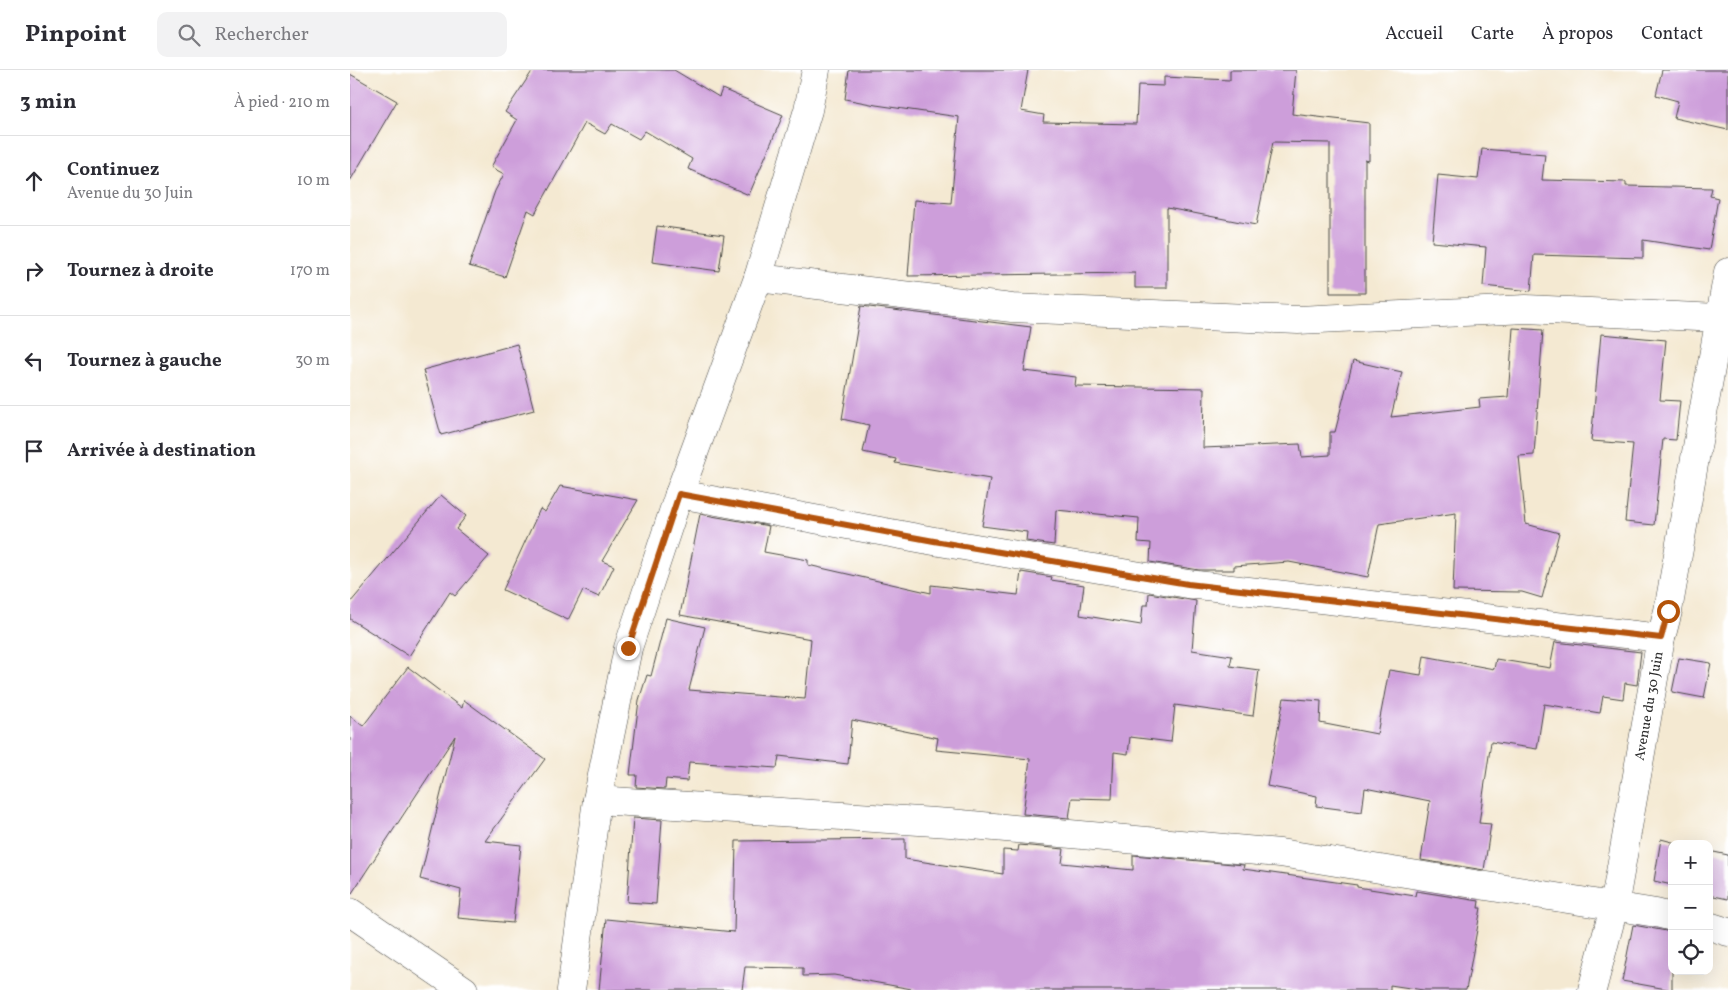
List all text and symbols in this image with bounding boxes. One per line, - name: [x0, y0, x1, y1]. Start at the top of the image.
- search box: [157, 12, 507, 57]
- text: Pinpoint: [25, 18, 127, 52]
- icon: search: [175, 21, 203, 49]
- text: Rechercher: [215, 22, 309, 48]
- text: Accueil: [1385, 22, 1443, 47]
- text: Carte: [1471, 22, 1514, 47]
- text: À propos: [1542, 22, 1613, 47]
- text: Contact: [1641, 22, 1703, 47]
- text: 3 min: [20, 88, 76, 117]
- text: À pied · 210 m: [234, 92, 330, 114]
- text: Continuez: [67, 157, 159, 183]
- icon: ahead: [20, 167, 48, 195]
- text: 10 m: [297, 170, 330, 192]
- text: Avenue du 30 Juin: [67, 183, 193, 205]
- icon: right: [20, 257, 48, 285]
- text: Tournez à droite: [67, 258, 214, 284]
- text: 170 m: [290, 260, 330, 282]
- icon: left: [20, 347, 48, 375]
- text: Tournez à gauche: [67, 348, 222, 374]
- text: 30 m: [295, 350, 330, 372]
- icon: arrive: [20, 437, 48, 465]
- text: Arrivée à destination: [67, 438, 256, 464]
- route start: [1657, 600, 1680, 623]
- route end: [617, 637, 640, 660]
- street label: Avenue du 30 Juin: [1630, 650, 1668, 762]
- map controls: [1668, 840, 1713, 975]
- button: +: [1668, 840, 1713, 885]
- button: −: [1668, 885, 1713, 930]
- button: locate: [1668, 930, 1713, 975]

